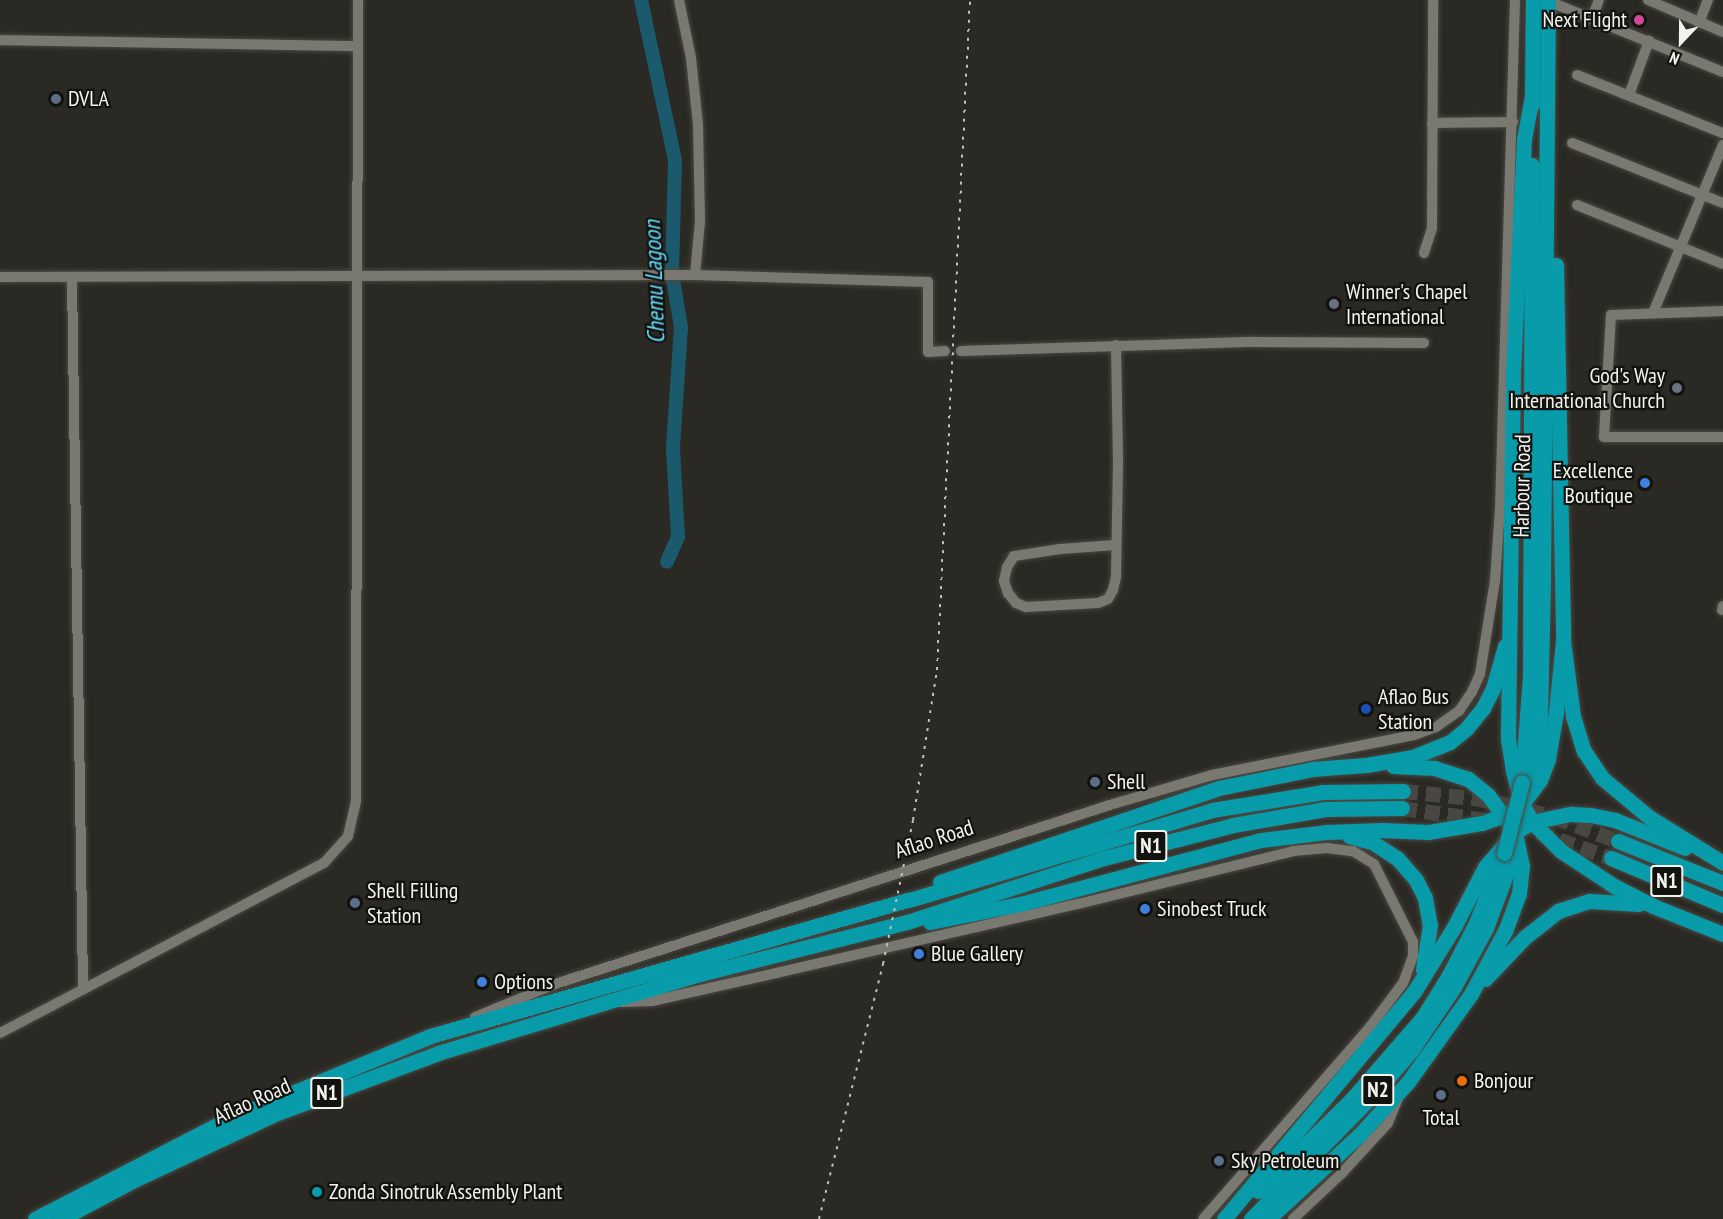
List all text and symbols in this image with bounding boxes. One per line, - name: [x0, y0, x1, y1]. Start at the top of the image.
- place label: Next Flight: [1542, 7, 1627, 33]
- north arrow: [1651, 12, 1711, 72]
- marker: Next Flight: [1632, 13, 1646, 27]
- text: N: [1667, 48, 1682, 70]
- place label: DVLA: [68, 86, 109, 112]
- marker: DVLA: [49, 92, 63, 106]
- water label: Chemu Lagoon: [637, 220, 671, 344]
- place label: Winner's Chapel International: [1346, 278, 1467, 330]
- marker: Winner's Chapel International: [1327, 297, 1341, 311]
- place label: God's Way International Church: [1509, 362, 1665, 414]
- marker: God's Way International Church: [1670, 381, 1684, 395]
- street label: Harbour Road: [1508, 434, 1536, 538]
- place label: Excellence Boutique: [1553, 457, 1633, 508]
- marker: Excellence Boutique: [1638, 476, 1652, 490]
- place label: Aflao Bus Station: [1378, 683, 1449, 734]
- marker: Aflao Bus Station: [1359, 702, 1373, 716]
- place label: Shell: [1107, 769, 1145, 795]
- marker: Shell: [1088, 775, 1102, 789]
- street label: Aflao Road: [891, 814, 977, 864]
- road number: N1: [1133, 828, 1169, 864]
- road number: N1: [1649, 863, 1685, 899]
- place label: Shell Filling Station: [367, 877, 458, 928]
- marker: Shell Filling Station: [348, 896, 362, 910]
- place label: Sinobest Truck: [1157, 896, 1267, 922]
- marker: Sinobest Truck: [1138, 902, 1152, 916]
- place label: Blue Gallery: [931, 941, 1023, 967]
- marker: Blue Gallery: [912, 947, 926, 961]
- place label: Options: [494, 969, 553, 995]
- marker: Options: [475, 975, 489, 989]
- place label: Bonjour: [1474, 1068, 1533, 1094]
- street label: Aflao Road: [210, 1072, 294, 1130]
- road number: N2: [1360, 1072, 1396, 1108]
- marker: Bonjour: [1455, 1074, 1469, 1088]
- road number: N1: [309, 1075, 345, 1111]
- marker: Total: [1434, 1088, 1448, 1102]
- place label: Total: [1422, 1105, 1460, 1131]
- place label: Sky Petroleum: [1231, 1148, 1340, 1174]
- marker: Sky Petroleum: [1212, 1154, 1226, 1168]
- place label: Zonda Sinotruk Assembly Plant: [329, 1179, 564, 1205]
- marker: Zonda Sinotruk Assembly Plant: [310, 1185, 324, 1199]

